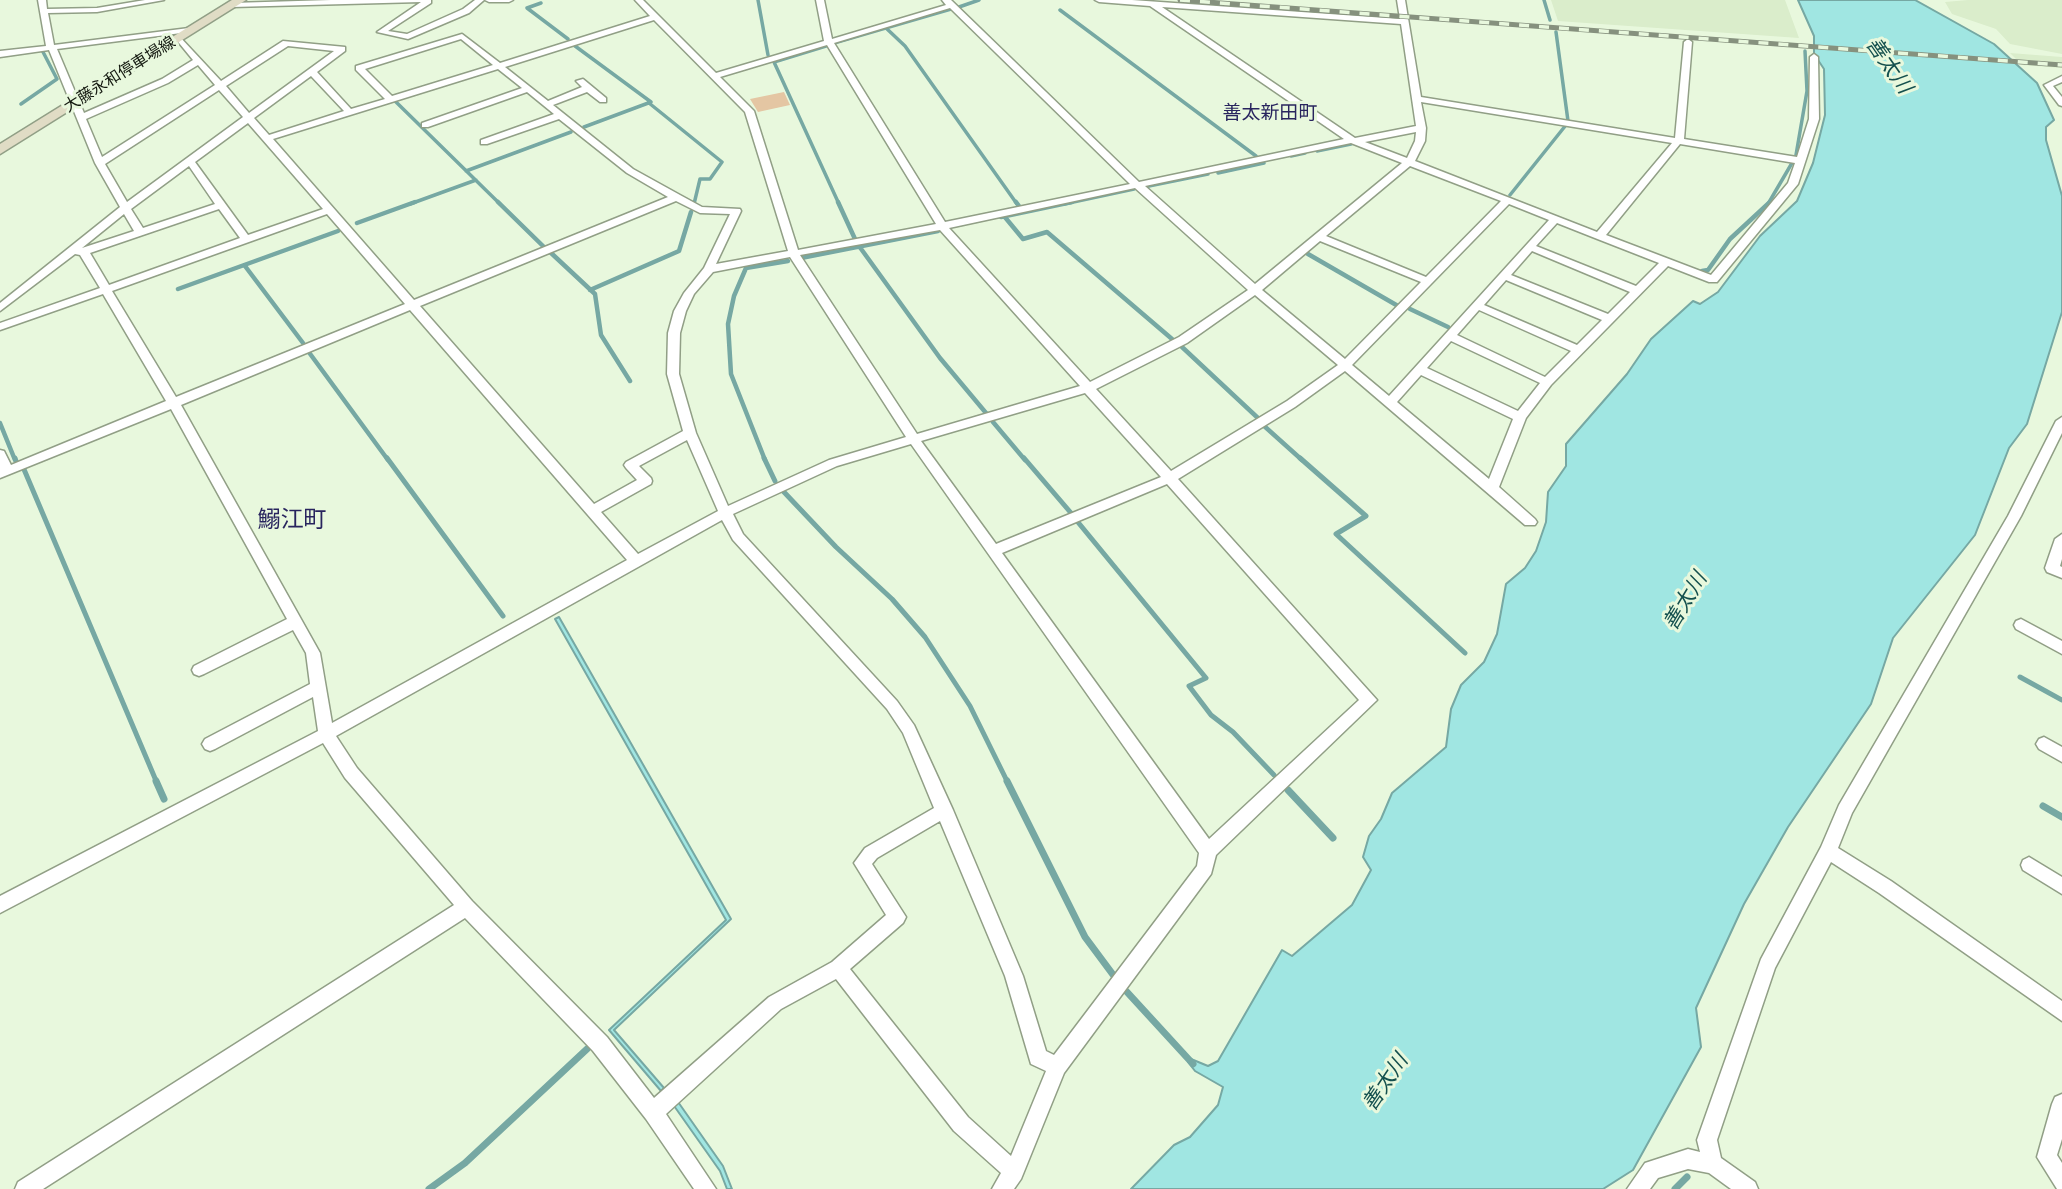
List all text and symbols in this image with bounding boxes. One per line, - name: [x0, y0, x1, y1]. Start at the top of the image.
- street label: 大藤永和停車場線: [61, 33, 179, 117]
- water label: 善太川: [1860, 33, 1916, 99]
- district label: 善太新田町: [1223, 103, 1317, 125]
- district label: 鰯江町: [258, 507, 326, 535]
- water label: 善太川: [1659, 569, 1713, 635]
- water label: 善太川: [1358, 1050, 1414, 1116]

